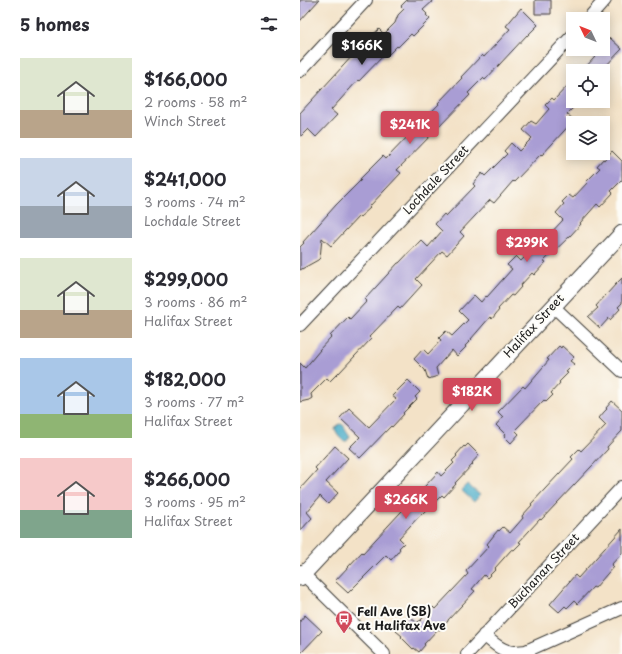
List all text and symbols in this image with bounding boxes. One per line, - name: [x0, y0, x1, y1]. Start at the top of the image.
- text: 5 homes: [20, 11, 90, 37]
- north arrow: [566, 12, 610, 56]
- map controls: [566, 12, 610, 160]
- icon: filters: [258, 13, 280, 35]
- pin: $166K: [334, 32, 390, 66]
- text: $166K: [341, 35, 383, 54]
- button: locate: [566, 64, 610, 108]
- text: $166,000: [144, 66, 227, 92]
- icon: home: [52, 74, 100, 122]
- text: 2 rooms · 58 m²: [144, 92, 247, 111]
- text: Winch Street: [144, 111, 226, 130]
- pin: $241K: [382, 111, 438, 145]
- text: $241K: [390, 114, 430, 133]
- button: layers: [566, 116, 610, 160]
- street label: Lochdale Street: [398, 140, 472, 218]
- text: $241,000: [144, 166, 226, 192]
- icon: home: [52, 174, 100, 222]
- text: 3 rooms · 74 m²: [144, 192, 246, 211]
- text: Lochdale Street: [144, 211, 241, 230]
- pin: $299K: [499, 229, 555, 263]
- text: $299K: [506, 232, 548, 251]
- text: $299,000: [144, 266, 228, 292]
- icon: home: [52, 274, 100, 322]
- street label: Halifax Street: [499, 289, 568, 361]
- text: 3 rooms · 86 m²: [144, 292, 247, 311]
- text: Halifax Street: [144, 311, 232, 330]
- text: $182,000: [144, 366, 226, 392]
- icon: home: [52, 374, 100, 422]
- pin: $182K: [444, 378, 500, 412]
- text: $182K: [452, 381, 492, 400]
- text: 3 rooms · 77 m²: [144, 392, 245, 411]
- text: Halifax Street: [144, 411, 232, 430]
- text: $266,000: [144, 466, 230, 492]
- icon: home: [52, 474, 100, 522]
- pin: $266K: [378, 486, 434, 520]
- text: $266K: [384, 489, 428, 508]
- text: 3 rooms · 95 m²: [144, 492, 246, 511]
- text: Halifax Street: [144, 511, 232, 530]
- street label: Buchanan Street: [504, 529, 583, 612]
- place label: Fell Ave (SB) at Halifax Ave: [357, 602, 446, 634]
- bus stop icon: Fell Ave (SB) at Halifax Ave: [334, 609, 354, 634]

